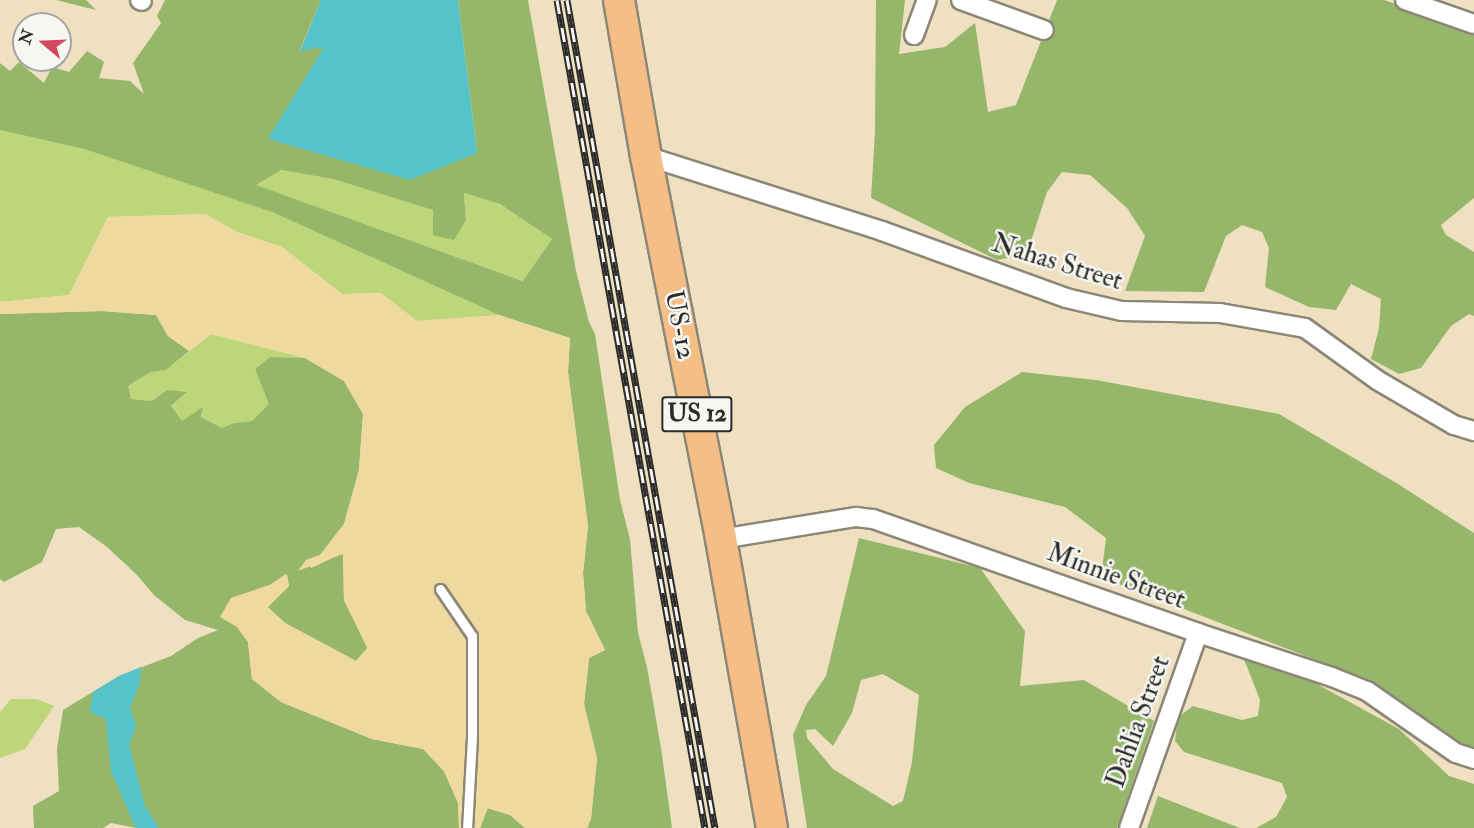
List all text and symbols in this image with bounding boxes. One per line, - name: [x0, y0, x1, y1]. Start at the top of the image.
- north arrow: [12, 12, 72, 72]
- text: N: [15, 27, 39, 47]
- street label: Nahas Street: [988, 228, 1126, 298]
- street label: US-12: [657, 288, 701, 362]
- road number: US 12: [661, 393, 733, 435]
- street label: Minnie Street: [1043, 538, 1189, 616]
- street label: Dahlia Street: [1101, 652, 1177, 792]

